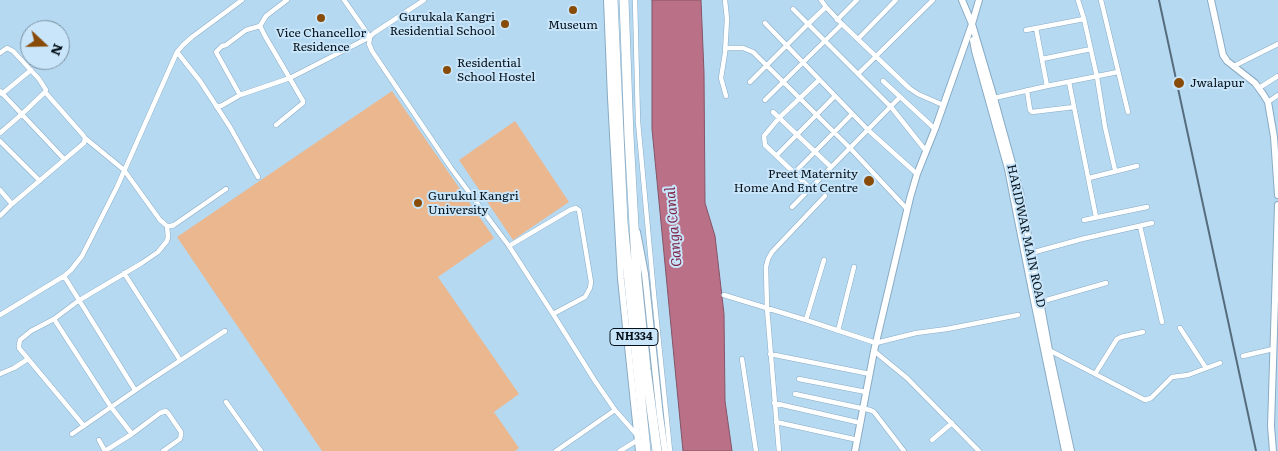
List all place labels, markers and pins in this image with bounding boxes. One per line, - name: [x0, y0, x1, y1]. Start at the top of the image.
- marker: Museum: [567, 4, 579, 16]
- place label: Gurukala Kangri Residential School: [390, 10, 495, 38]
- marker: Vice Chancellor Residence: [315, 12, 327, 24]
- marker: Gurukala Kangri Residential School: [499, 18, 511, 30]
- place label: Museum: [548, 18, 598, 32]
- place label: Vice Chancellor Residence: [276, 26, 366, 54]
- place label: Residential School Hostel: [457, 56, 535, 84]
- marker: Residential School Hostel: [441, 64, 453, 76]
- marker: Jwalapur: [1172, 76, 1186, 90]
- place label: Jwalapur: [1190, 76, 1244, 90]
- place label: Preet Maternity Home And Ent Centre: [734, 167, 858, 195]
- marker: Preet Maternity Home And Ent Centre: [862, 174, 876, 188]
- place label: Gurukul Kangri University: [428, 189, 519, 217]
- marker: Gurukul Kangri University: [412, 197, 424, 209]

